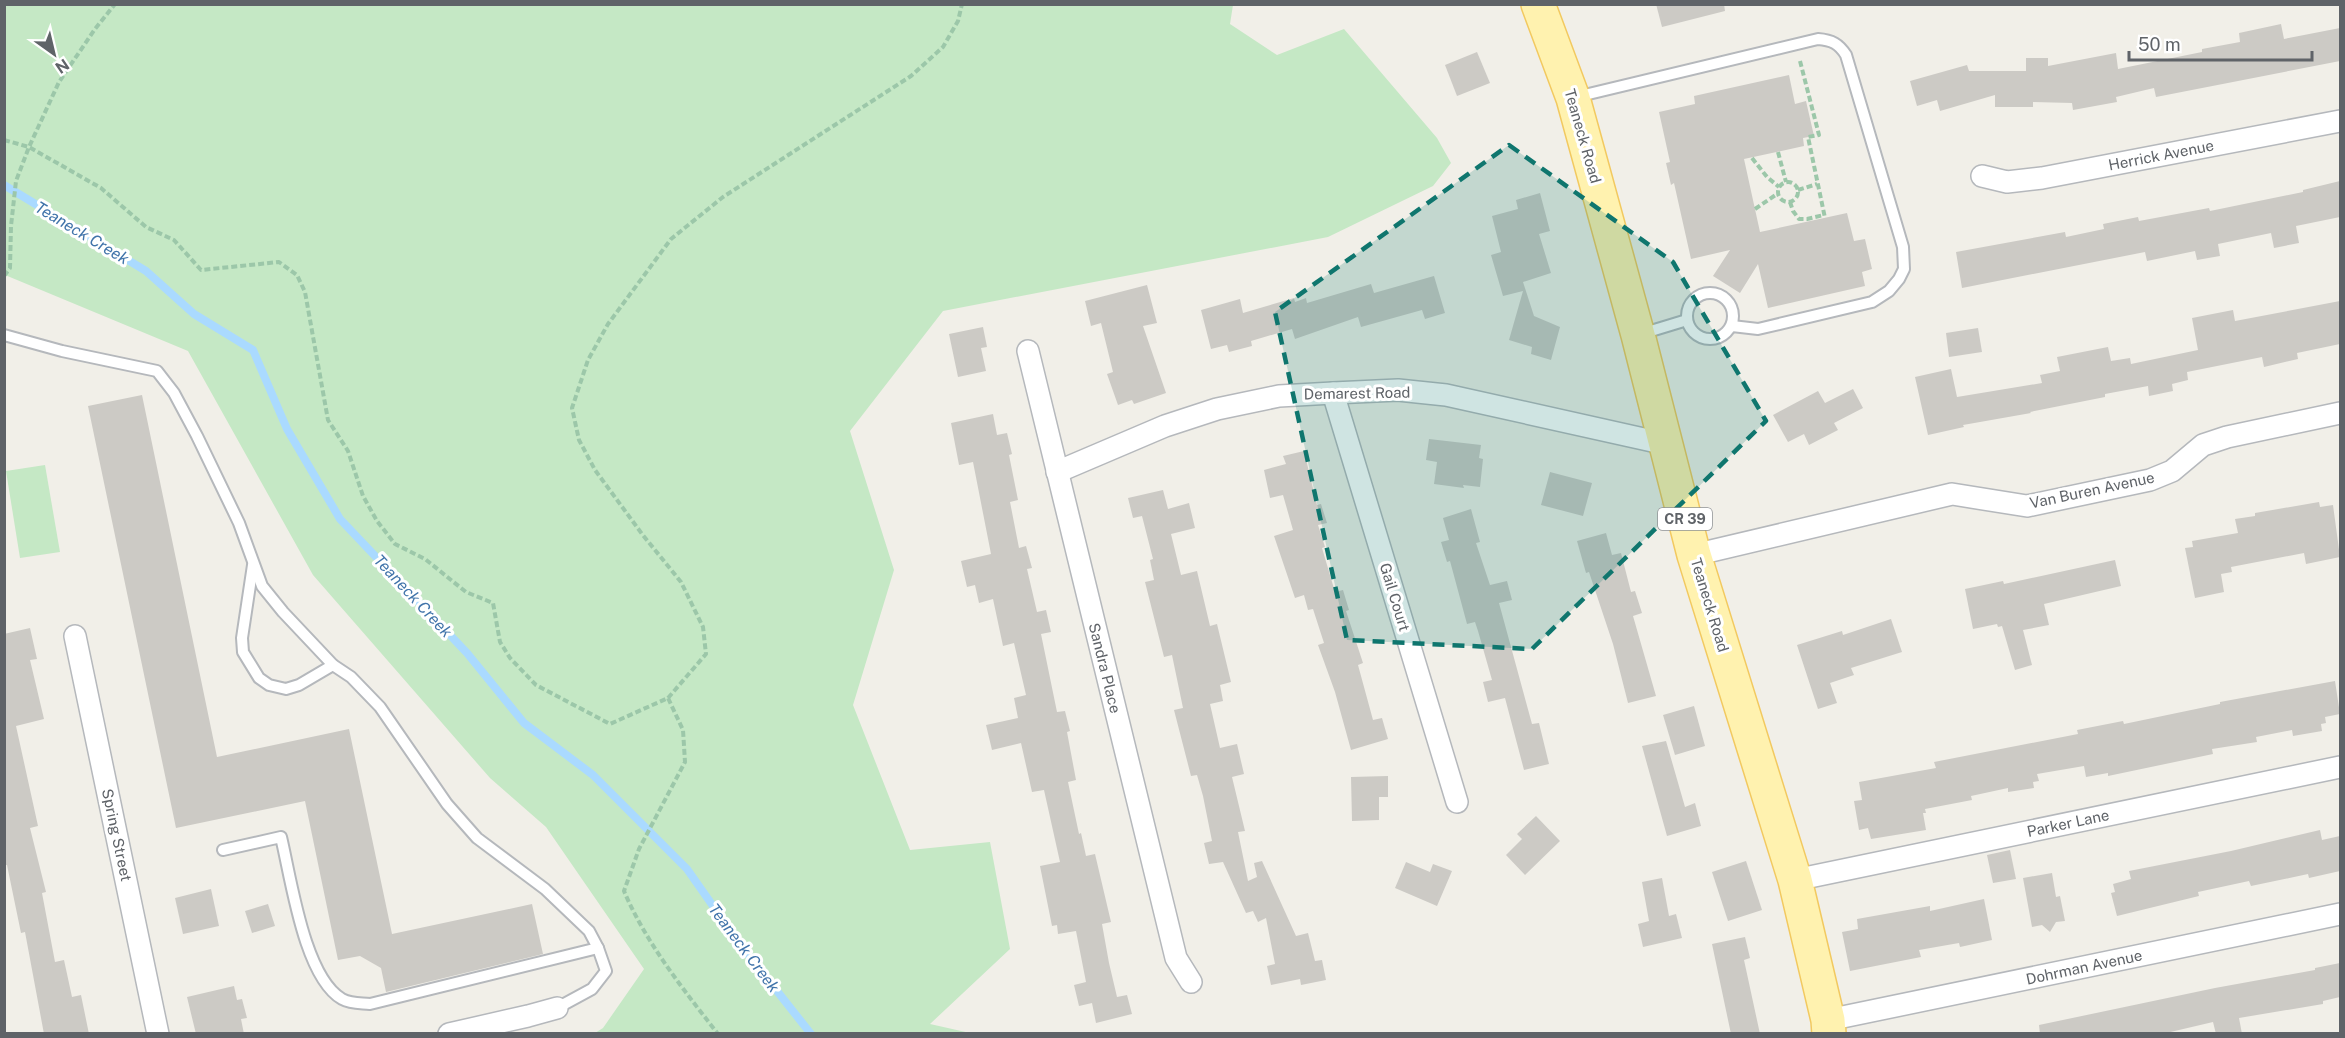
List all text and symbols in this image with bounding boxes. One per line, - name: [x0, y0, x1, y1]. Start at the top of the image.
- north arrow: [24, 24, 84, 84]
- scale bar: [2129, 24, 2312, 62]
- text: 50 m: [2138, 34, 2181, 55]
- text: N: [52, 55, 73, 77]
- street label: Teaneck Road: [1561, 87, 1605, 185]
- street label: Herrick Avenue: [2107, 136, 2215, 174]
- water label: Teaneck Creek: [32, 198, 133, 269]
- street label: Demarest Road: [1303, 384, 1411, 402]
- street label: Van Buren Avenue: [2028, 468, 2156, 512]
- road number: CR 39: [1658, 508, 1712, 530]
- water label: Teaneck Creek: [370, 551, 456, 642]
- street label: Teaneck Road: [1688, 556, 1732, 654]
- street label: Gail Court: [1377, 561, 1413, 633]
- street label: Sandra Place: [1086, 621, 1124, 715]
- street label: Spring Street: [99, 787, 135, 883]
- street label: Parker Lane: [2025, 806, 2111, 840]
- water label: Teaneck Creek: [704, 900, 784, 996]
- street label: Dohrman Avenue: [2024, 946, 2144, 988]

